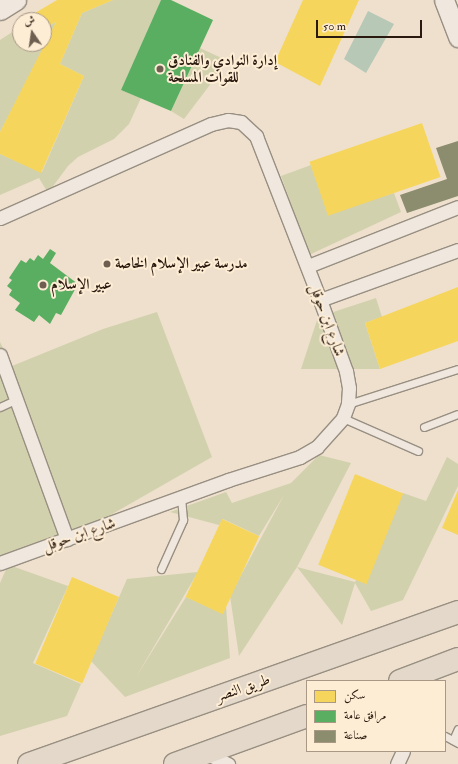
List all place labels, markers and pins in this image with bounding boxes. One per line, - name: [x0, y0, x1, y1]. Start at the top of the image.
- place label: إدارة النوادي والفنادق للقوات المسلحة: [168, 51, 277, 86]
- marker: إدارة النوادي والفنادق للقوات المسلحة: [155, 64, 165, 74]
- place label: مدرسة عبير الإسلام الخاصة: [115, 255, 247, 273]
- marker: مدرسة عبير الإسلام الخاصة: [102, 259, 112, 269]
- place label: عبير الإسلام: [51, 276, 112, 294]
- marker: عبير الإسلام: [38, 280, 48, 290]

